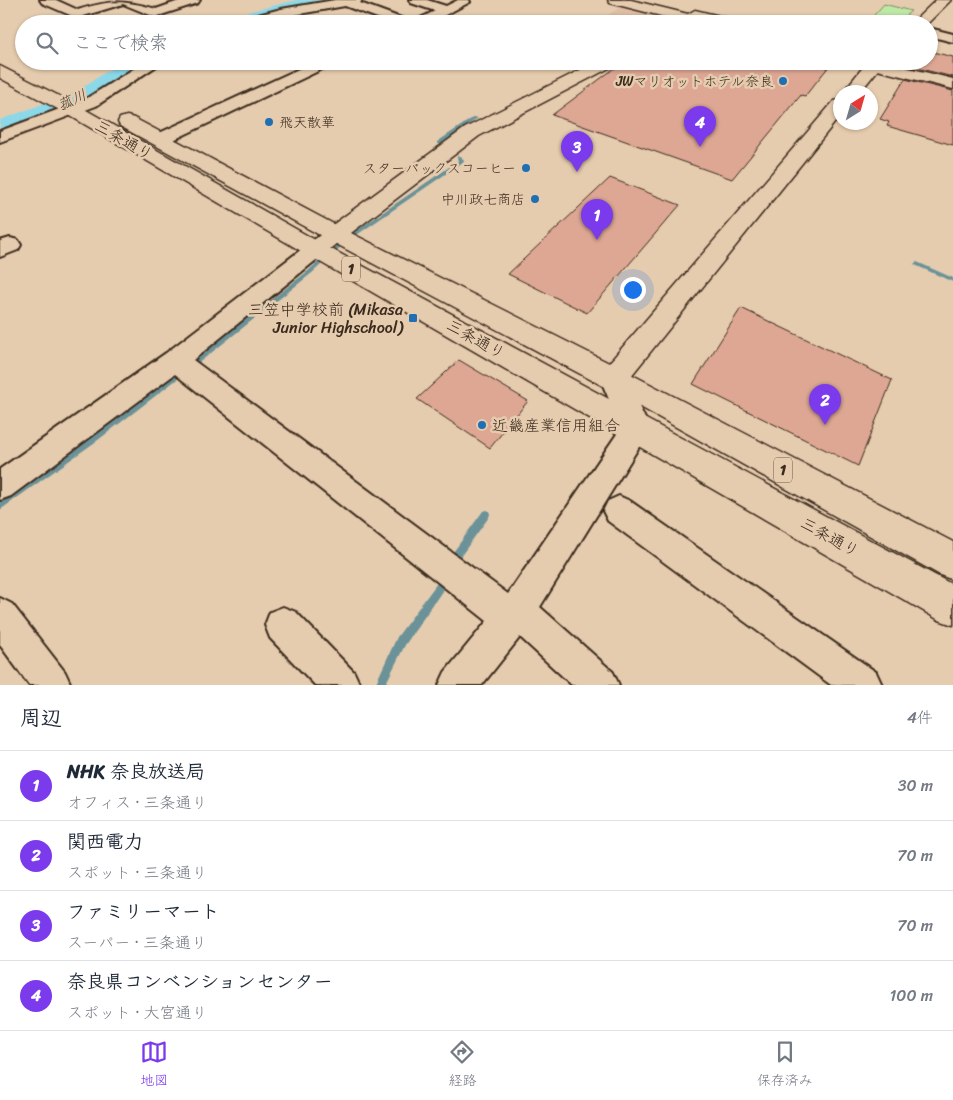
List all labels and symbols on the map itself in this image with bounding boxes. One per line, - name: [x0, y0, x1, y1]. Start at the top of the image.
- place label: JWマリオットホテル奈良: [615, 69, 773, 94]
- marker: JWマリオットホテル奈良: [777, 75, 789, 87]
- water label: 菰川: [53, 82, 91, 118]
- north arrow: [833, 85, 878, 130]
- pin: 4: [684, 106, 716, 147]
- place label: 飛天散華: [279, 110, 335, 135]
- street label: 三条通り: [89, 111, 159, 169]
- marker: 飛天散華: [263, 116, 275, 128]
- pin: 3: [561, 131, 593, 172]
- place label: スターバックスコーヒー: [363, 156, 516, 181]
- marker: スターバックスコーヒー: [520, 162, 532, 174]
- place label: 中川政七商店: [441, 187, 525, 212]
- marker: 中川政七商店: [529, 193, 541, 205]
- pin: 1: [581, 199, 613, 240]
- road number: 1: [342, 256, 360, 282]
- your location: [620, 277, 646, 303]
- place label: 三笠中学校前 (Mikasa Junior Highschool): [248, 295, 404, 342]
- street label: 三条通り: [441, 311, 511, 367]
- marker: 三笠中学校前 (Mikasa Junior Highschool): [407, 312, 419, 324]
- pin: 2: [809, 384, 841, 425]
- place label: 近畿産業信用組合: [492, 411, 620, 440]
- marker: 近畿産業信用組合: [476, 419, 488, 431]
- road number: 1: [774, 458, 792, 482]
- street label: 三条通り: [795, 509, 865, 565]

